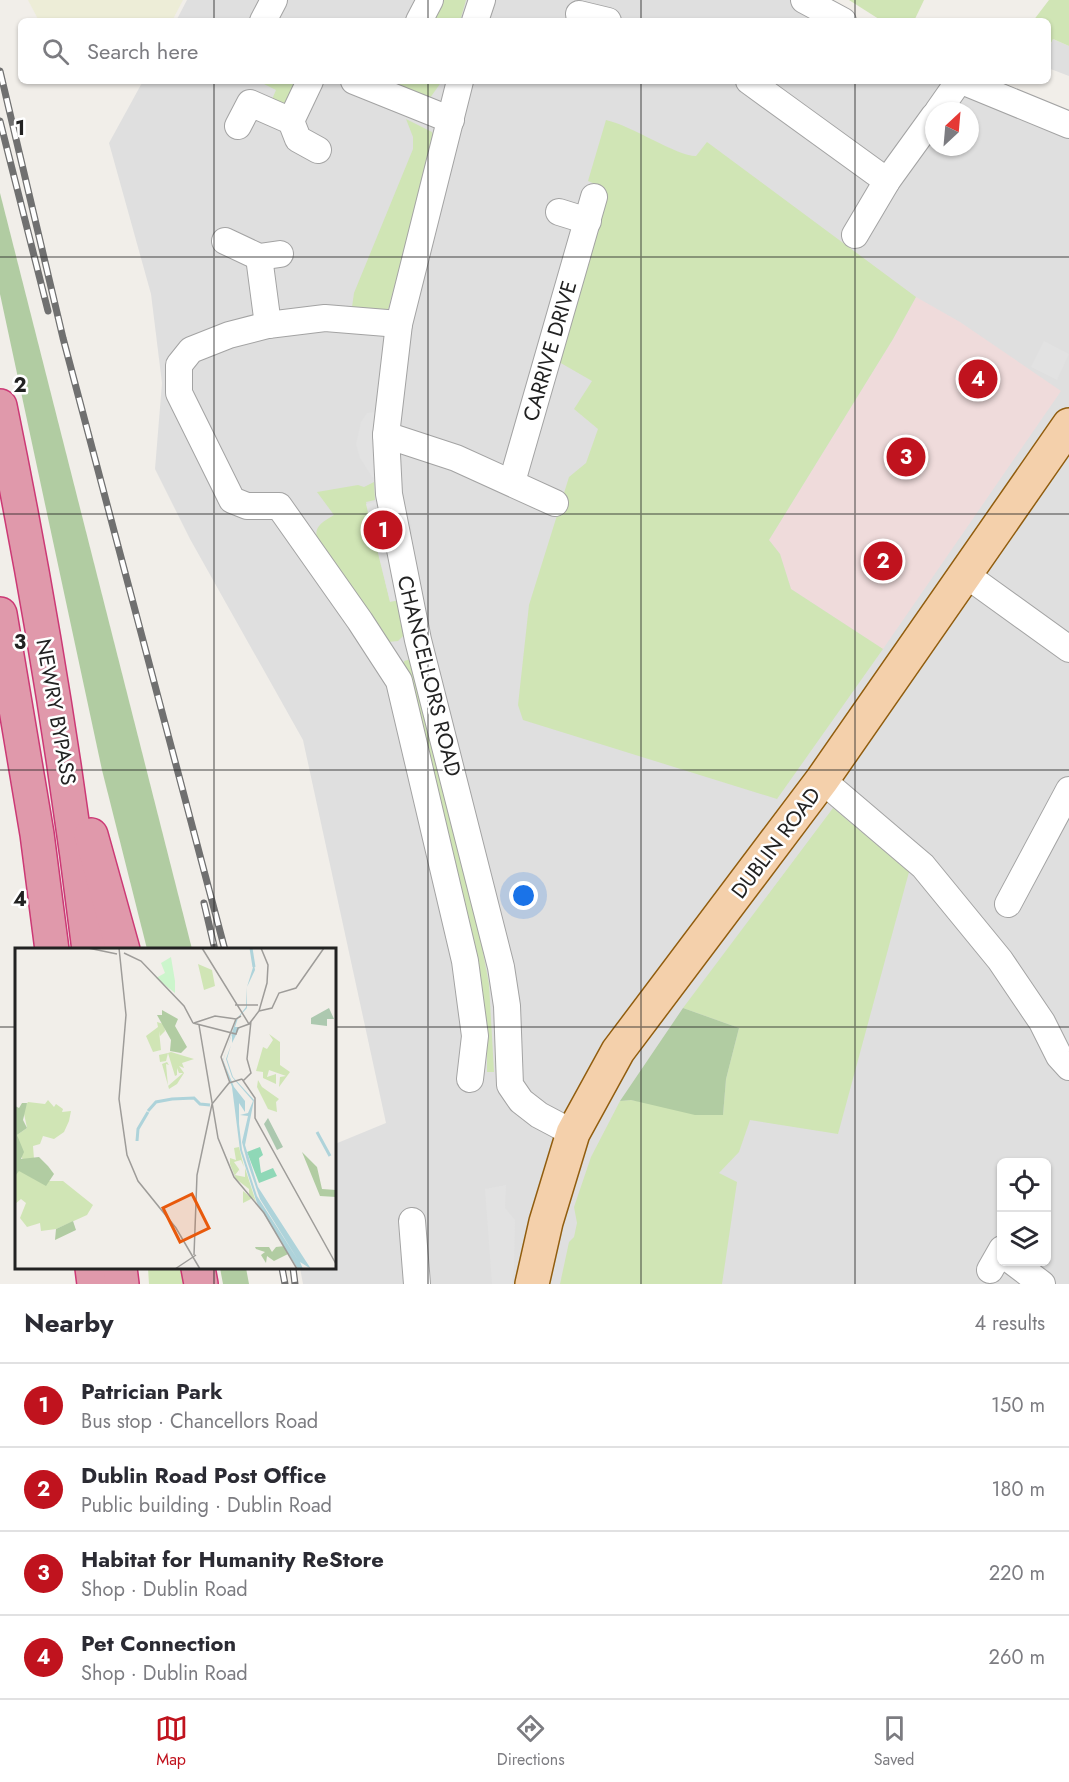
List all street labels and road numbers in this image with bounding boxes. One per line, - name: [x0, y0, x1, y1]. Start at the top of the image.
- street label: CARRIVE DRIVE: [516, 277, 584, 425]
- street label: CHANCELLORS ROAD: [390, 573, 468, 779]
- street label: NEWRY BYPASS: [28, 636, 84, 788]
- street label: DUBLIN ROAD: [724, 781, 828, 905]

